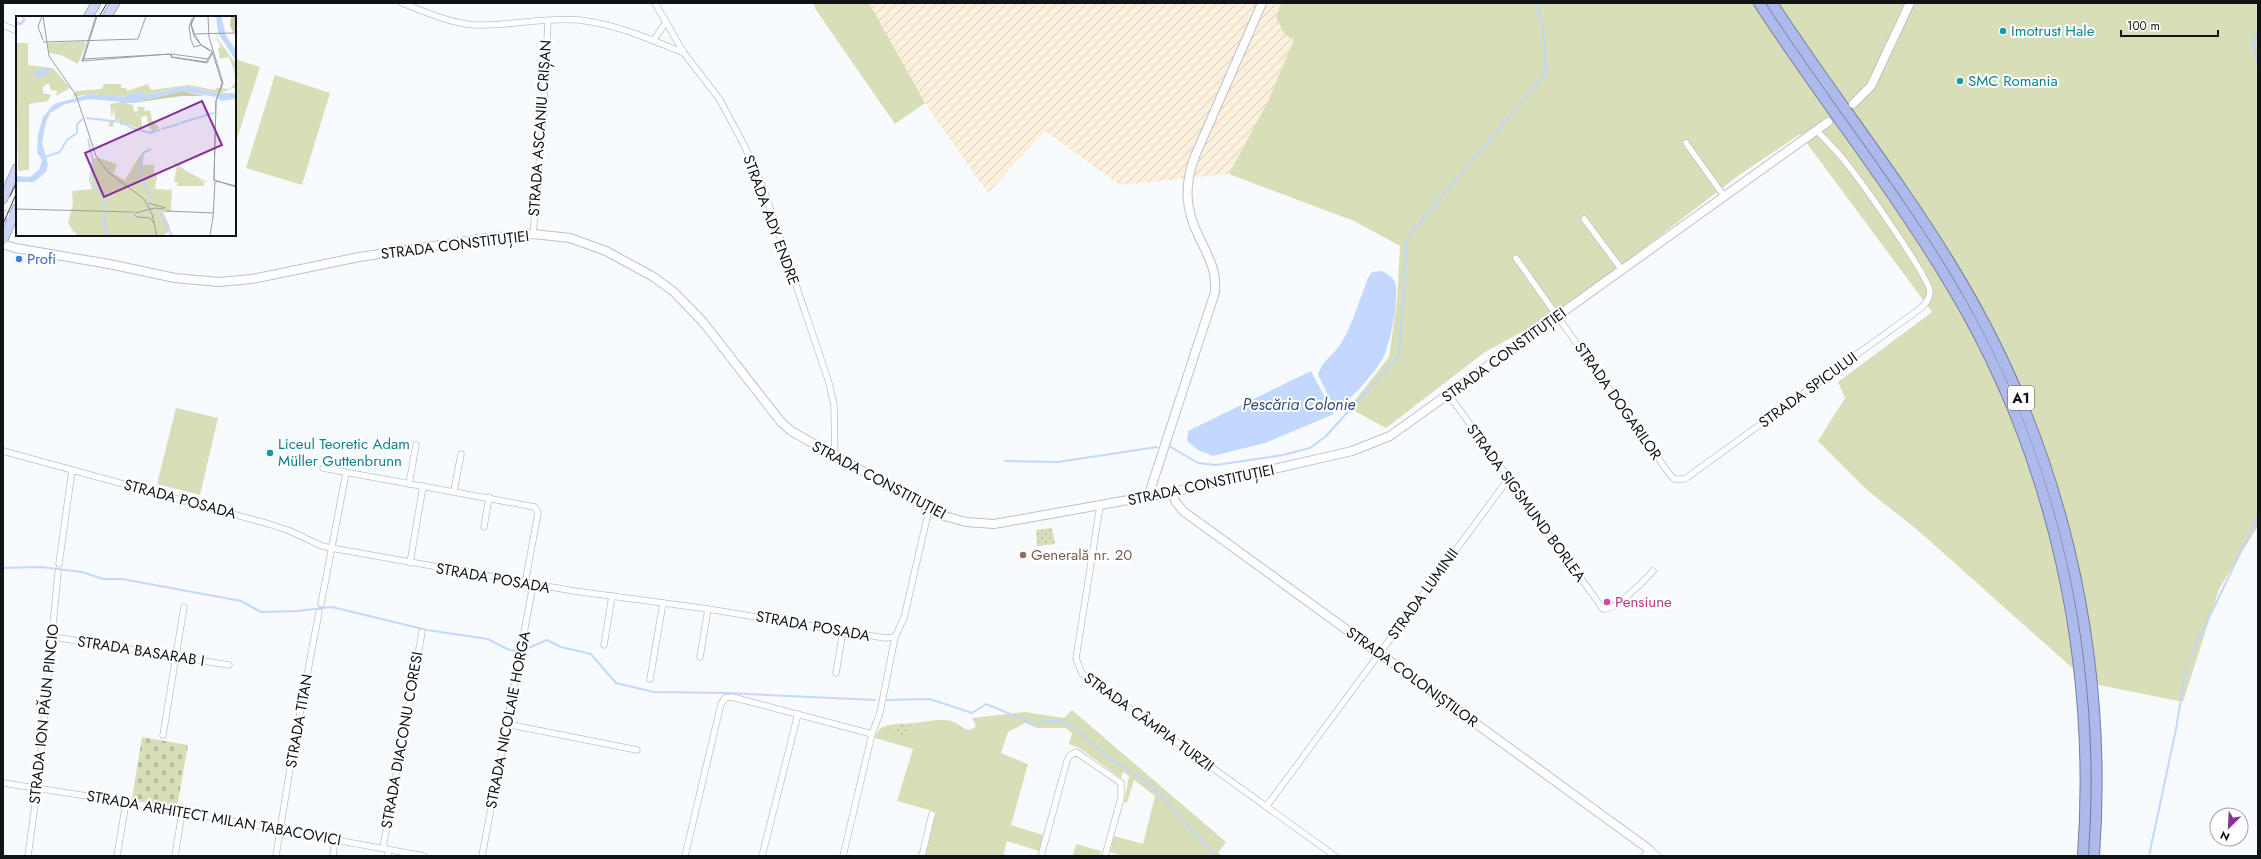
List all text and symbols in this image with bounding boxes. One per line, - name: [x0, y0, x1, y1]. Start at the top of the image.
- scale bar: [2121, 12, 2218, 38]
- inset map: [16, 16, 236, 236]
- text: 100 m: [2127, 17, 2160, 35]
- place label: Imotrust Hale: [2011, 20, 2095, 42]
- marker: Imotrust Hale: [1998, 26, 2008, 36]
- street label: STRADA ASCANIU CRIȘAN: [523, 39, 557, 217]
- place label: SMC Romania: [1968, 70, 2058, 92]
- marker: SMC Romania: [1955, 76, 1965, 86]
- street label: STRADA ADY ENDRE: [737, 152, 805, 288]
- street label: STRADA CONSTITUȚIEI: [380, 225, 530, 265]
- place label: Profi: [27, 248, 56, 270]
- marker: Profi: [14, 254, 24, 264]
- street label: STRADA CONSTITUȚIEI: [1437, 302, 1571, 408]
- street label: STRADA DOGARILOR: [1569, 338, 1667, 465]
- street label: STRADA SPICULUI: [1754, 347, 1862, 433]
- road number: A1: [2008, 386, 2034, 410]
- water label: Pescăria Colonie: [1243, 393, 1355, 416]
- street label: STRADA SIGSMUND BORLEA: [1461, 419, 1591, 587]
- place label: Liceul Teoretic Adam Müller Guttenbrunn: [278, 433, 410, 472]
- street label: STRADA CONSTITUȚIEI: [808, 435, 950, 525]
- marker: Liceul Teoretic Adam Müller Guttenbrunn: [265, 448, 275, 458]
- street label: STRADA CONSTITUȚIEI: [1126, 459, 1276, 511]
- street label: STRADA POSADA: [121, 473, 239, 525]
- place label: Generală nr. 20: [1031, 544, 1132, 566]
- street label: STRADA LUMINII: [1382, 544, 1464, 644]
- marker: Generală nr. 20: [1018, 550, 1028, 560]
- street label: STRADA POSADA: [434, 557, 552, 599]
- place label: Pensiune: [1615, 591, 1672, 613]
- marker: Pensiune: [1602, 597, 1612, 607]
- street label: STRADA POSADA: [754, 605, 872, 647]
- street label: STRADA COLONIȘTILOR: [1341, 621, 1483, 733]
- street label: STRADA ION PĂUN PINCIO: [24, 623, 64, 805]
- street label: STRADA NICOLAIE HORGA: [480, 629, 536, 811]
- street label: STRADA BASARAB I: [76, 630, 206, 672]
- street label: STRADA DIACONU CORESI: [376, 650, 428, 830]
- street label: STRADA CÂMPIA TURZII: [1079, 667, 1219, 777]
- street label: STRADA TITAN: [280, 672, 318, 770]
- street label: STRADA ARHITECT MILAN TABACOVICI: [85, 785, 343, 851]
- north arrow: [2209, 807, 2249, 847]
- text: N: [2218, 827, 2232, 845]

